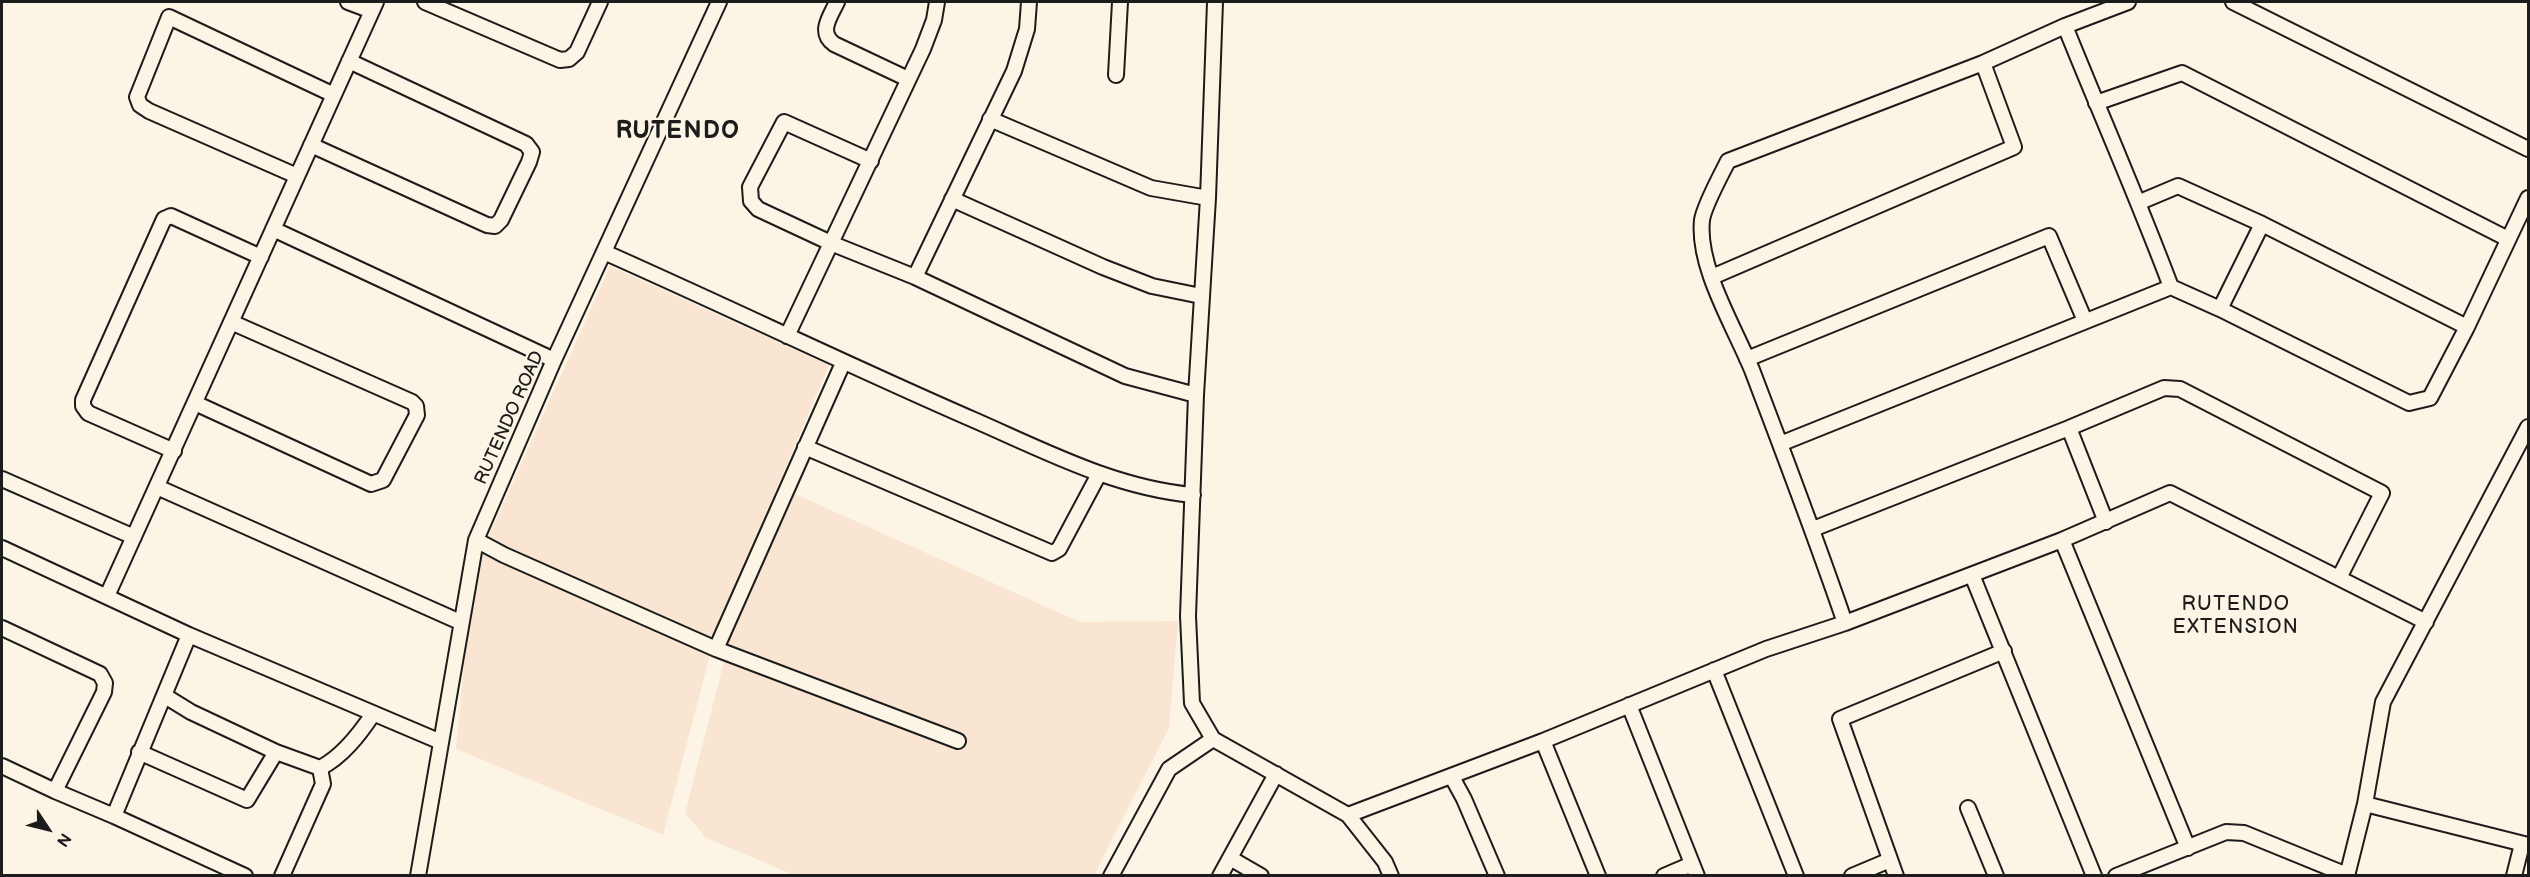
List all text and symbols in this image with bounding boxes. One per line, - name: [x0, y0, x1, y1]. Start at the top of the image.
- district label: RUTENDO: [616, 118, 740, 146]
- street label: RUTENDO ROAD: [471, 348, 549, 488]
- district label: RUTENDO EXTENSION: [2173, 593, 2299, 640]
- north arrow: [18, 799, 78, 859]
- text: N: [52, 829, 74, 850]

